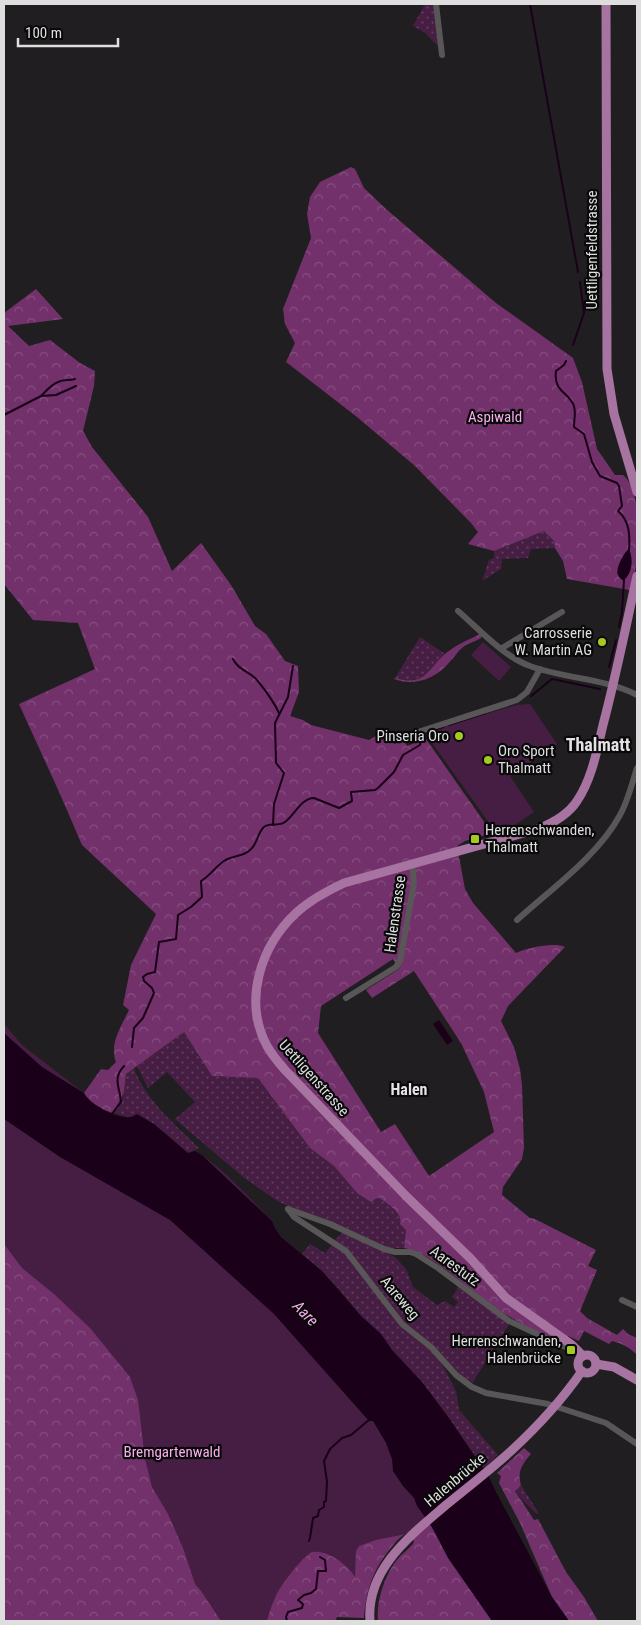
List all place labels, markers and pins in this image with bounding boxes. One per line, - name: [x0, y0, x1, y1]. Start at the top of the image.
- place label: Carrosserie W. Martin AG: [515, 624, 592, 659]
- marker: Carrosserie W. Martin AG: [596, 636, 608, 648]
- place label: Pinseria Oro: [376, 727, 449, 745]
- marker: Pinseria Oro: [453, 730, 465, 742]
- place label: Oro Sport Thalmatt: [498, 742, 555, 777]
- marker: Oro Sport Thalmatt: [482, 754, 494, 766]
- place label: Herrenschwanden, Thalmatt: [485, 821, 595, 856]
- marker: Herrenschwanden, Thalmatt: [469, 833, 481, 845]
- place label: Herrenschwanden, Halenbrücke: [451, 1332, 561, 1367]
- marker: Herrenschwanden, Halenbrücke: [565, 1344, 577, 1356]

